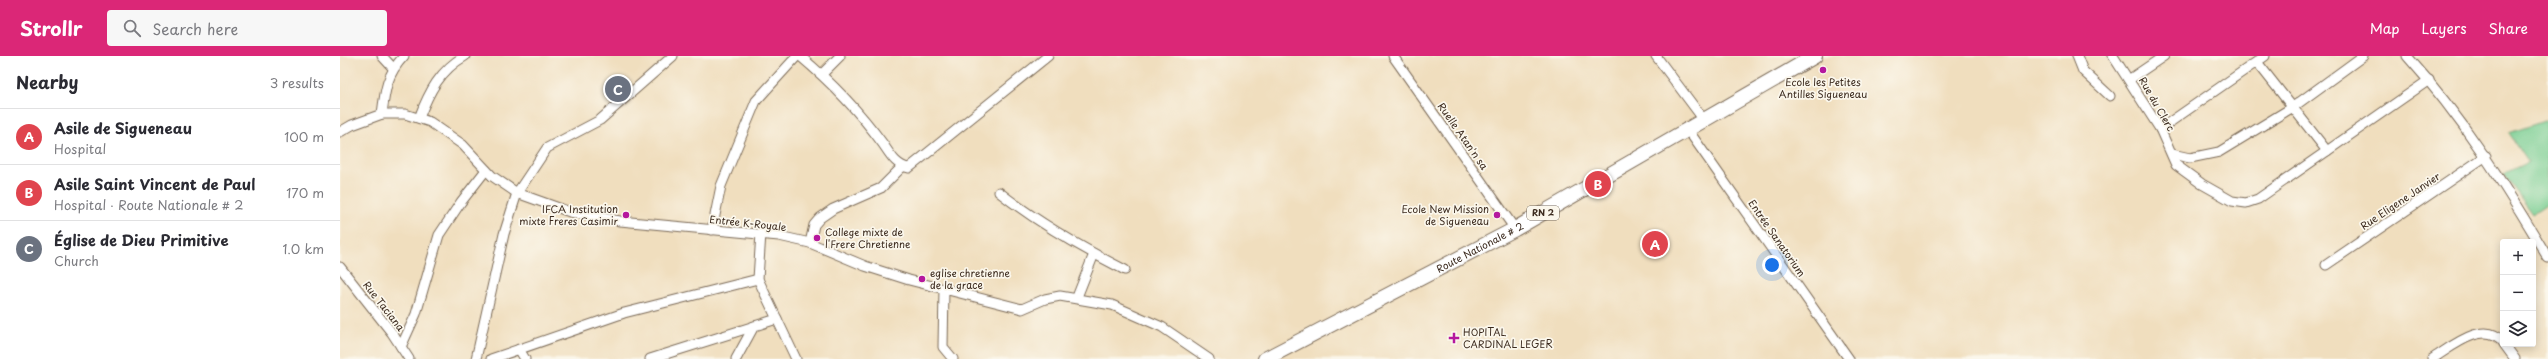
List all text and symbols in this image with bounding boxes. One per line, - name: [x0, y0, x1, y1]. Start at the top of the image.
- search box: [107, 10, 387, 46]
- text: Strollr: [20, 14, 83, 42]
- icon: search: [121, 17, 143, 39]
- text: Search here: [153, 17, 238, 40]
- text: Map: [2370, 18, 2400, 39]
- text: Layers: [2422, 18, 2467, 39]
- text: Share: [2489, 18, 2528, 39]
- marker: Ecole les Petites Antilles Sigueneau: [1818, 65, 1828, 75]
- text: Nearby: [16, 69, 78, 95]
- text: 3 results: [270, 73, 324, 92]
- pin: C: [605, 74, 631, 104]
- place label: Ecole les Petites Antilles Sigueneau: [1779, 74, 1867, 101]
- street label: Rue du Clerc: [2136, 74, 2179, 134]
- street label: Ruelle Atan'n sa: [1435, 99, 1493, 173]
- text: Asile de Sigueneau: [54, 116, 192, 139]
- text: A: [24, 127, 34, 146]
- text: 100 m: [284, 127, 324, 146]
- text: Hospital: [54, 139, 106, 158]
- street label: Rue Eligene Janvier: [2357, 168, 2443, 233]
- pin: B: [1585, 169, 1611, 199]
- text: Asile Saint Vincent de Paul: [54, 172, 256, 195]
- text: B: [25, 183, 33, 202]
- text: 170 m: [286, 183, 324, 202]
- text: Hospital · Route Nationale # 2: [54, 195, 243, 214]
- street label: Entrée Sanatorium: [1745, 196, 1810, 279]
- place label: IFCA Institution mixte Freres Casimir: [519, 201, 618, 228]
- place label: Ecole New Mission de Sigueneau: [1401, 201, 1489, 228]
- road number: RN 2: [1527, 206, 1559, 220]
- marker: IFCA Institution mixte Freres Casimir: [621, 210, 631, 220]
- marker: Ecole New Mission de Sigueneau: [1492, 210, 1502, 220]
- street label: Entrée K-Royale: [709, 211, 788, 234]
- street label: Route Nationale # 2: [1433, 218, 1526, 276]
- place label: College mixte de l'Frere Chretienne: [825, 224, 911, 251]
- text: Église de Dieu Primitive: [54, 228, 229, 251]
- pin: A: [1642, 229, 1668, 259]
- marker: College mixte de l'Frere Chretienne: [812, 233, 822, 243]
- text: C: [24, 239, 34, 258]
- text: 1.0 km: [283, 239, 324, 258]
- map controls: [2500, 239, 2536, 347]
- button: +: [2500, 239, 2536, 275]
- text: Church: [54, 251, 99, 270]
- your location: [1762, 255, 1782, 275]
- place label: eglise chretienne de la grace: [930, 265, 1010, 292]
- marker: eglise chretienne de la grace: [917, 274, 927, 284]
- button: −: [2500, 275, 2536, 311]
- street label: Rue Taciana: [360, 278, 409, 334]
- button: layers: [2500, 311, 2536, 347]
- place label: HOPITAL CARDINAL LEGER: [1463, 324, 1553, 351]
- marker: HOPITAL CARDINAL LEGER: [1448, 332, 1460, 344]

